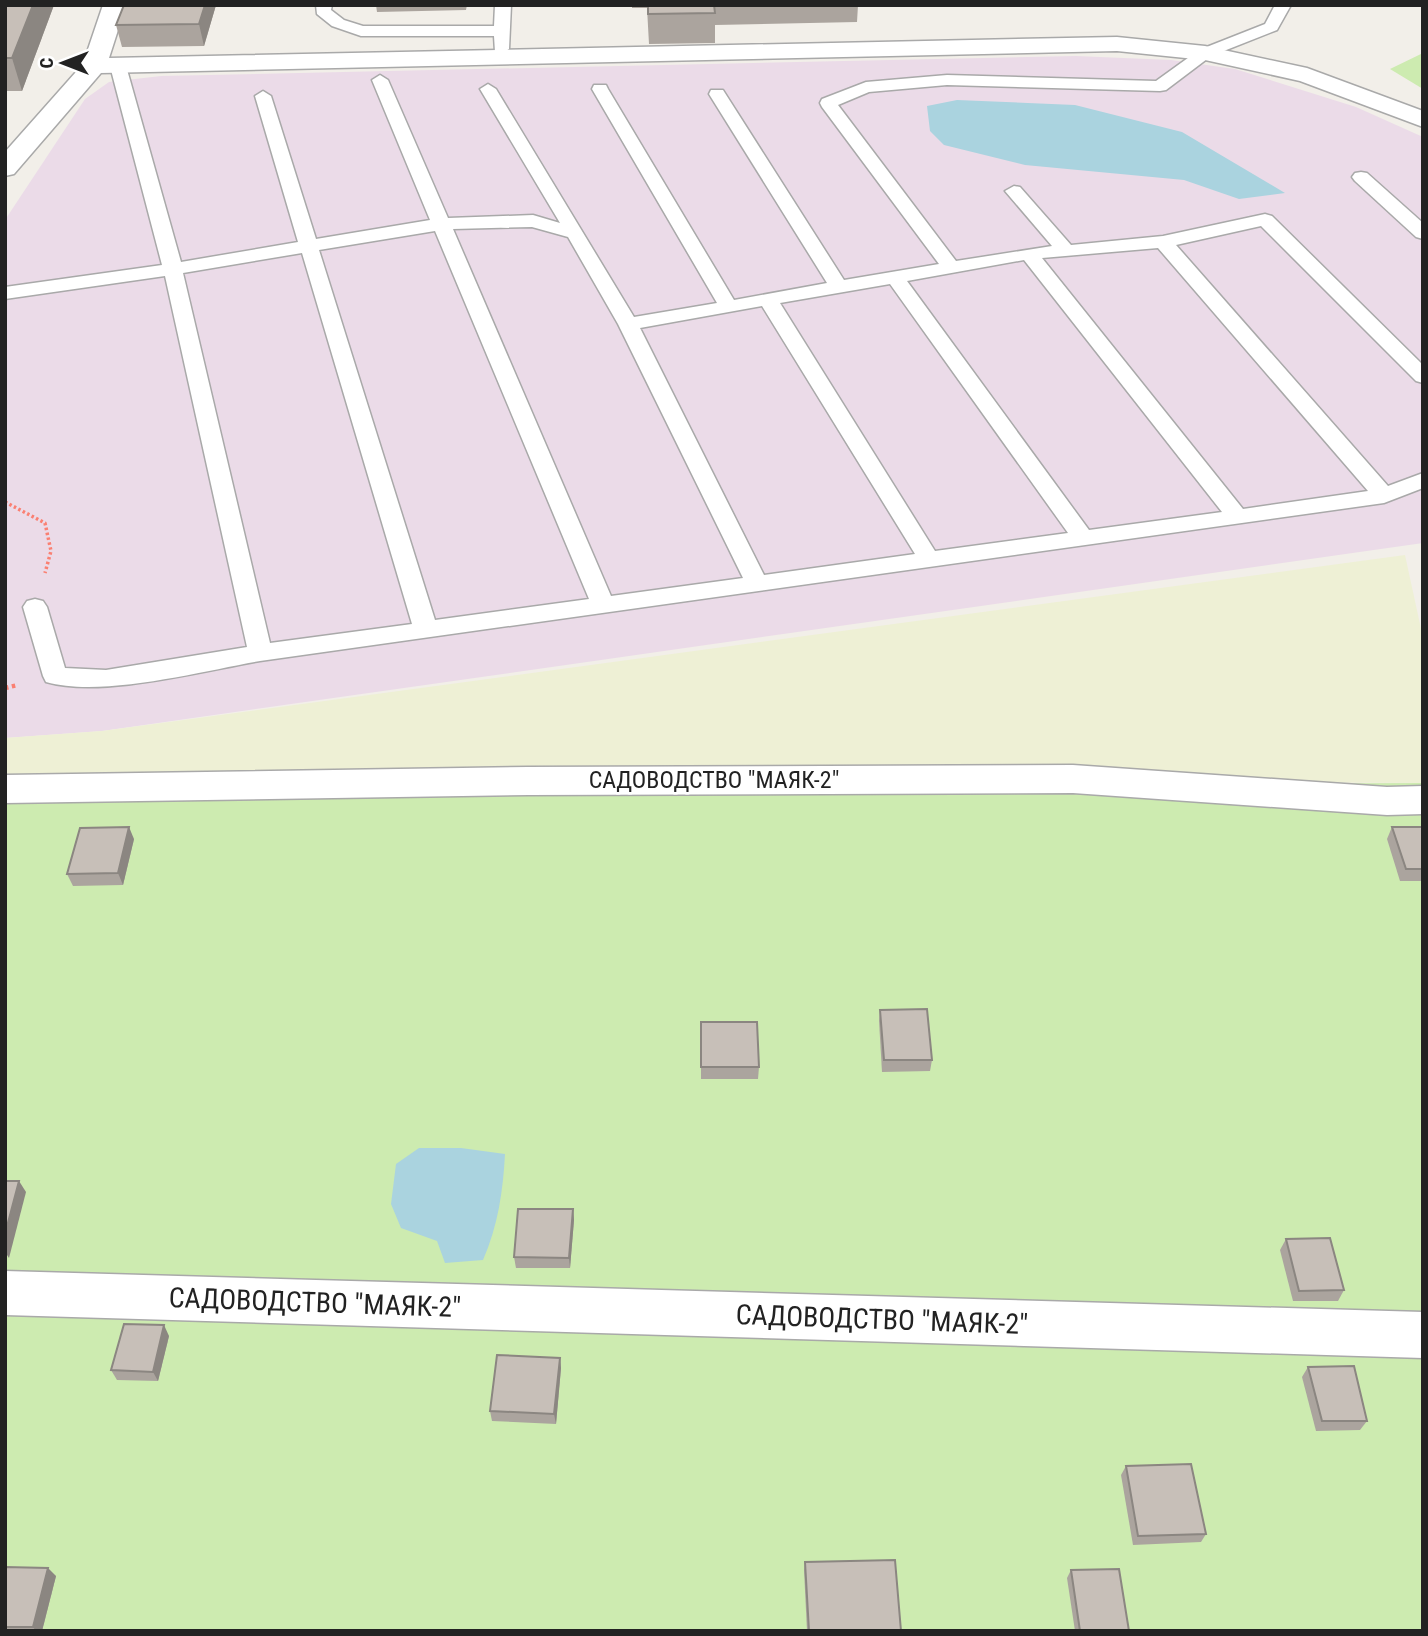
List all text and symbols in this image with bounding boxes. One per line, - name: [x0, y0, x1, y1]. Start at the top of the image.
- north arrow: [28, 28, 98, 98]
- text: С: [35, 57, 58, 68]
- street label: САДОВОДСТВО "МАЯК-2": [589, 766, 839, 794]
- street label: САДОВОДСТВО "МАЯК-2": [168, 1281, 462, 1324]
- street label: САДОВОДСТВО "МАЯК-2": [735, 1298, 1029, 1341]

